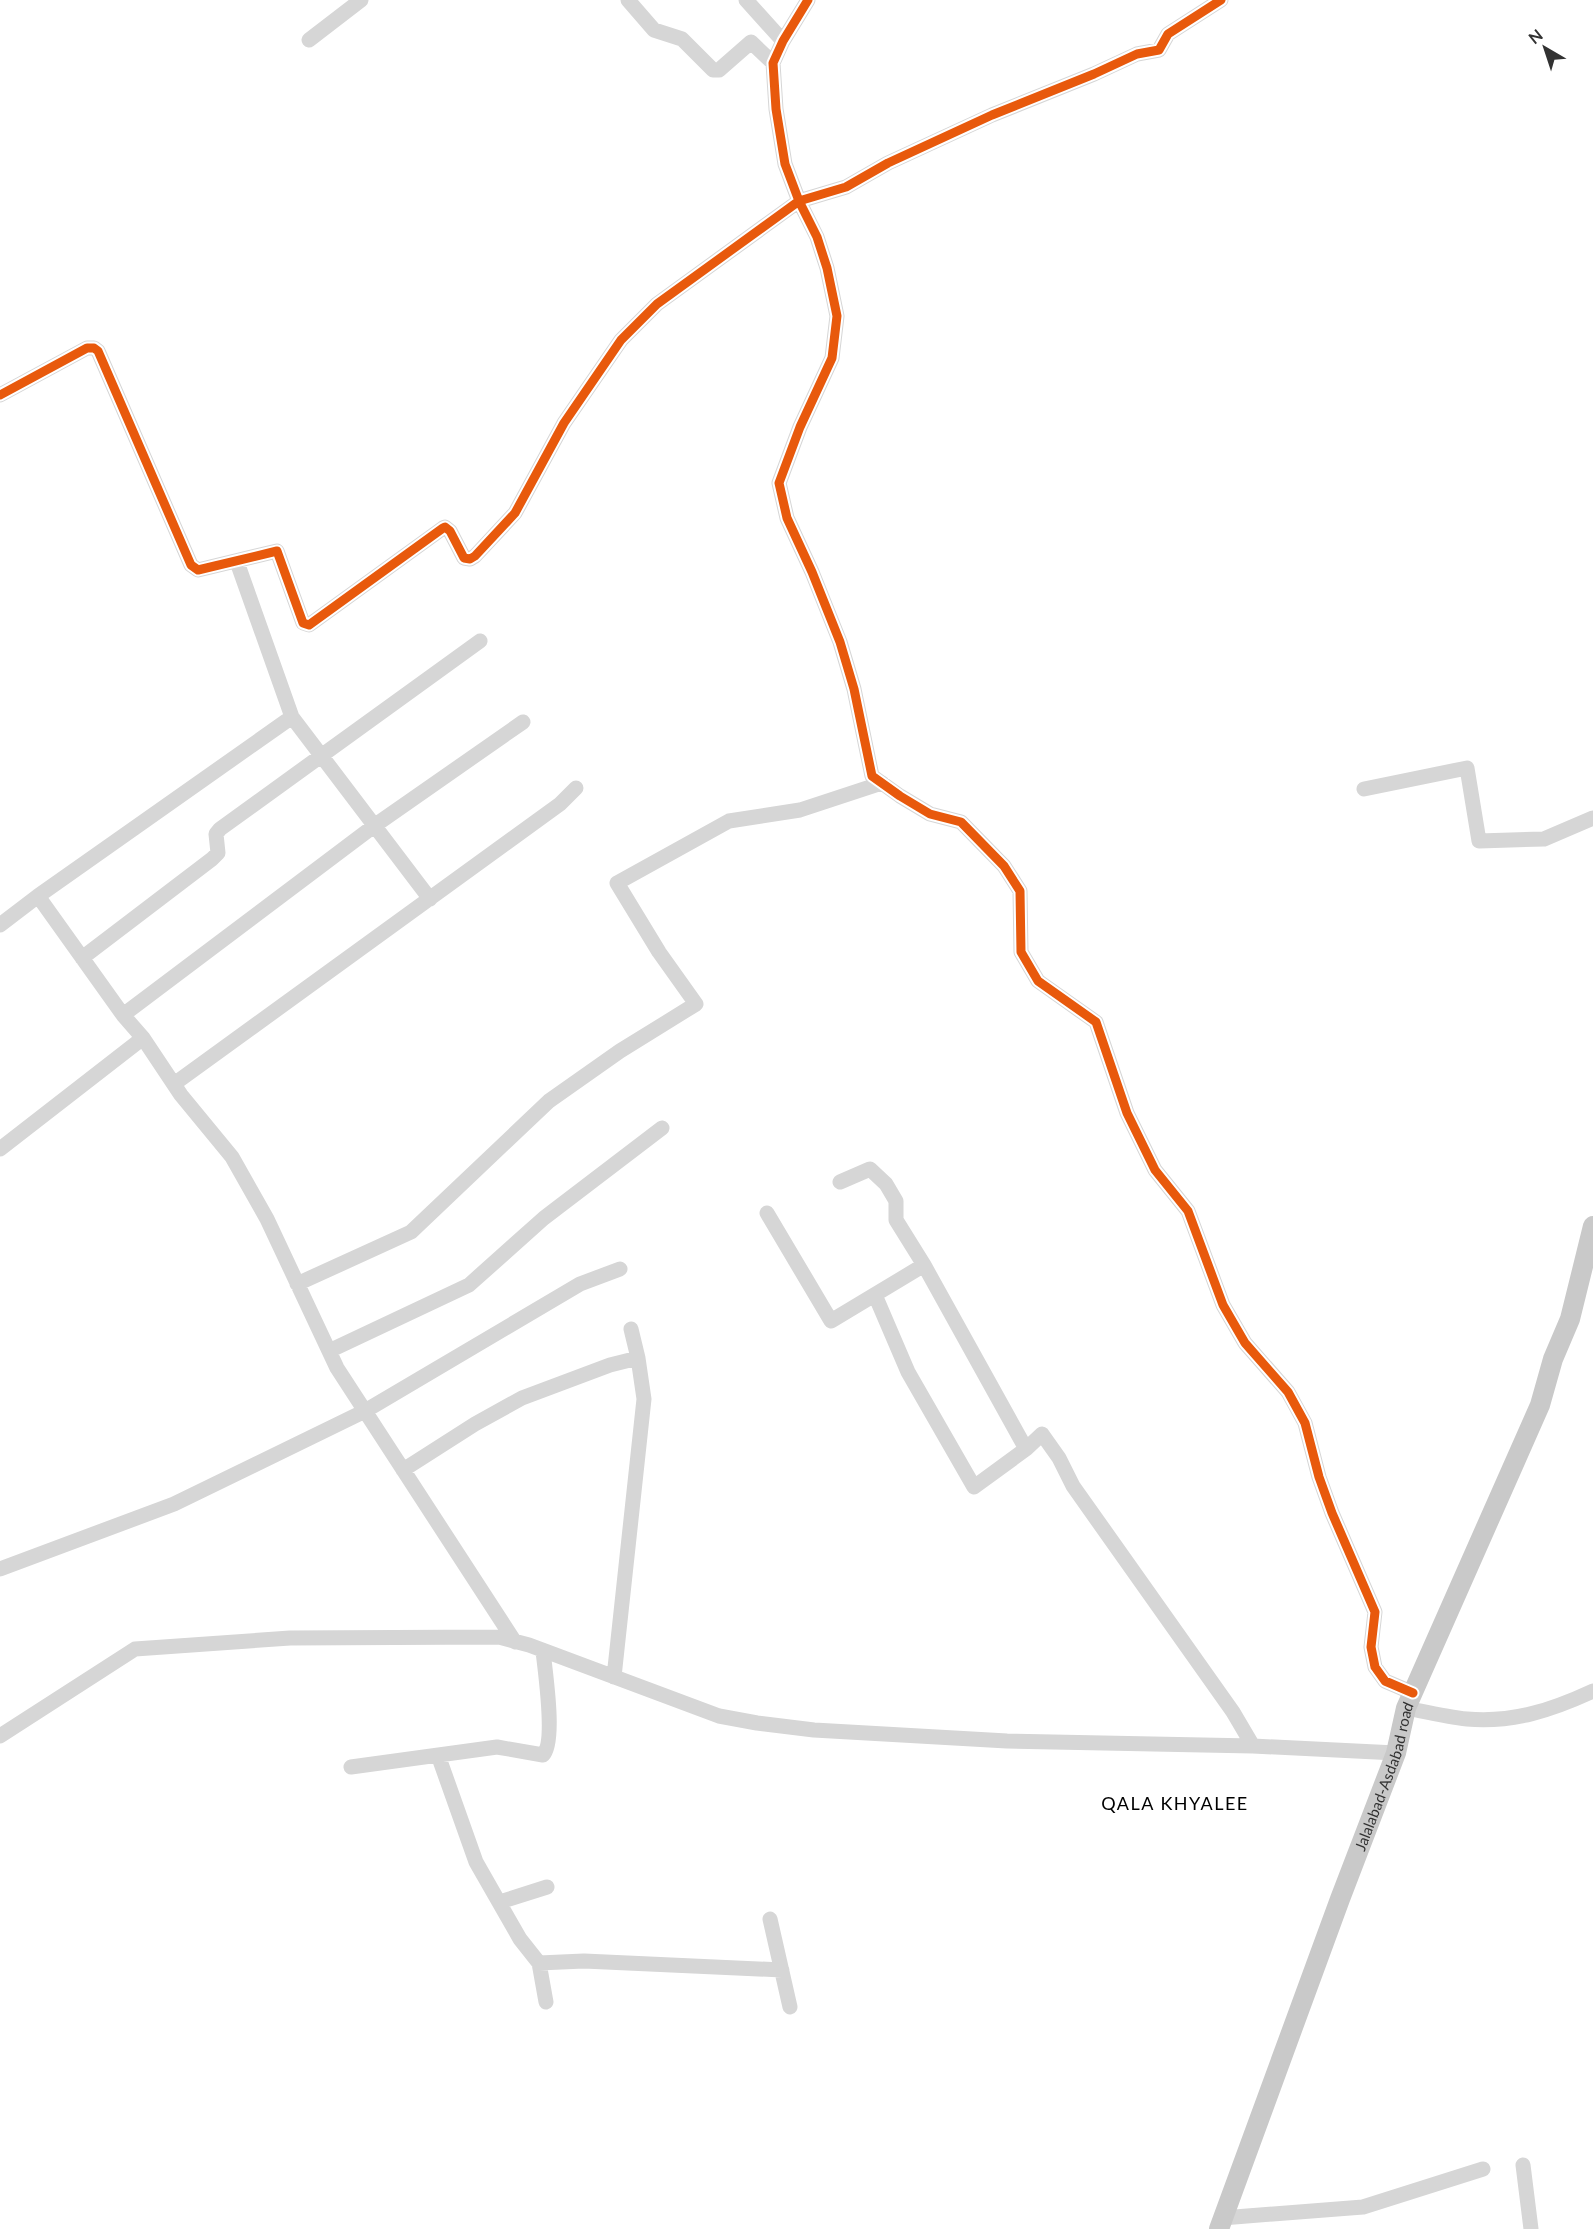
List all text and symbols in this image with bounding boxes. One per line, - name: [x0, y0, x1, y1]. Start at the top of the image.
- north arrow: [1515, 18, 1575, 78]
- text: N: [1524, 25, 1546, 47]
- street label: Jalalabad-Asdabad road: [1350, 1699, 1417, 1853]
- district label: QALA KHYALEE: [1101, 1792, 1249, 1814]

